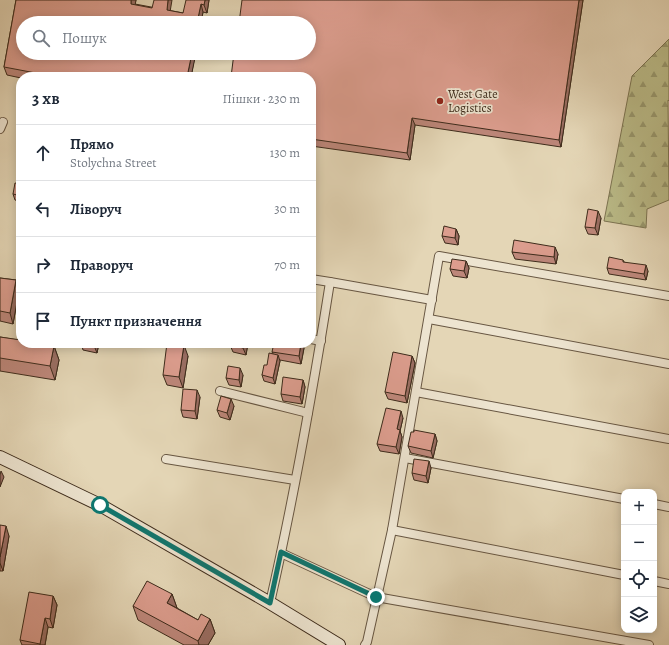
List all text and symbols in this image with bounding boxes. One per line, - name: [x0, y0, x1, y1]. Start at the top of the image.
- search box: [16, 16, 316, 60]
- icon: search: [30, 27, 52, 49]
- text: Пошук: [62, 28, 107, 48]
- place label: West Gate Logistics: [447, 86, 498, 116]
- text: 3 хв: [32, 87, 60, 110]
- text: Пішки · 230 m: [223, 90, 300, 107]
- marker: West Gate Logistics: [435, 96, 445, 106]
- text: Прямо: [70, 134, 114, 154]
- icon: ahead: [32, 142, 54, 164]
- text: 130 m: [270, 144, 300, 161]
- text: Stolychna Street: [70, 154, 157, 171]
- icon: left: [32, 198, 54, 220]
- text: Ліворуч: [70, 199, 122, 219]
- text: 30 m: [274, 200, 300, 217]
- icon: right: [32, 254, 54, 276]
- text: Праворуч: [70, 255, 133, 275]
- text: 70 m: [274, 256, 300, 273]
- icon: arrive: [32, 310, 54, 332]
- text: Пункт призначення: [70, 311, 202, 331]
- map controls: [621, 489, 657, 633]
- button: +: [621, 489, 657, 525]
- route start: [91, 496, 109, 514]
- button: −: [621, 525, 657, 561]
- button: locate: [621, 561, 657, 597]
- route end: [367, 588, 385, 606]
- button: layers: [621, 597, 657, 633]

